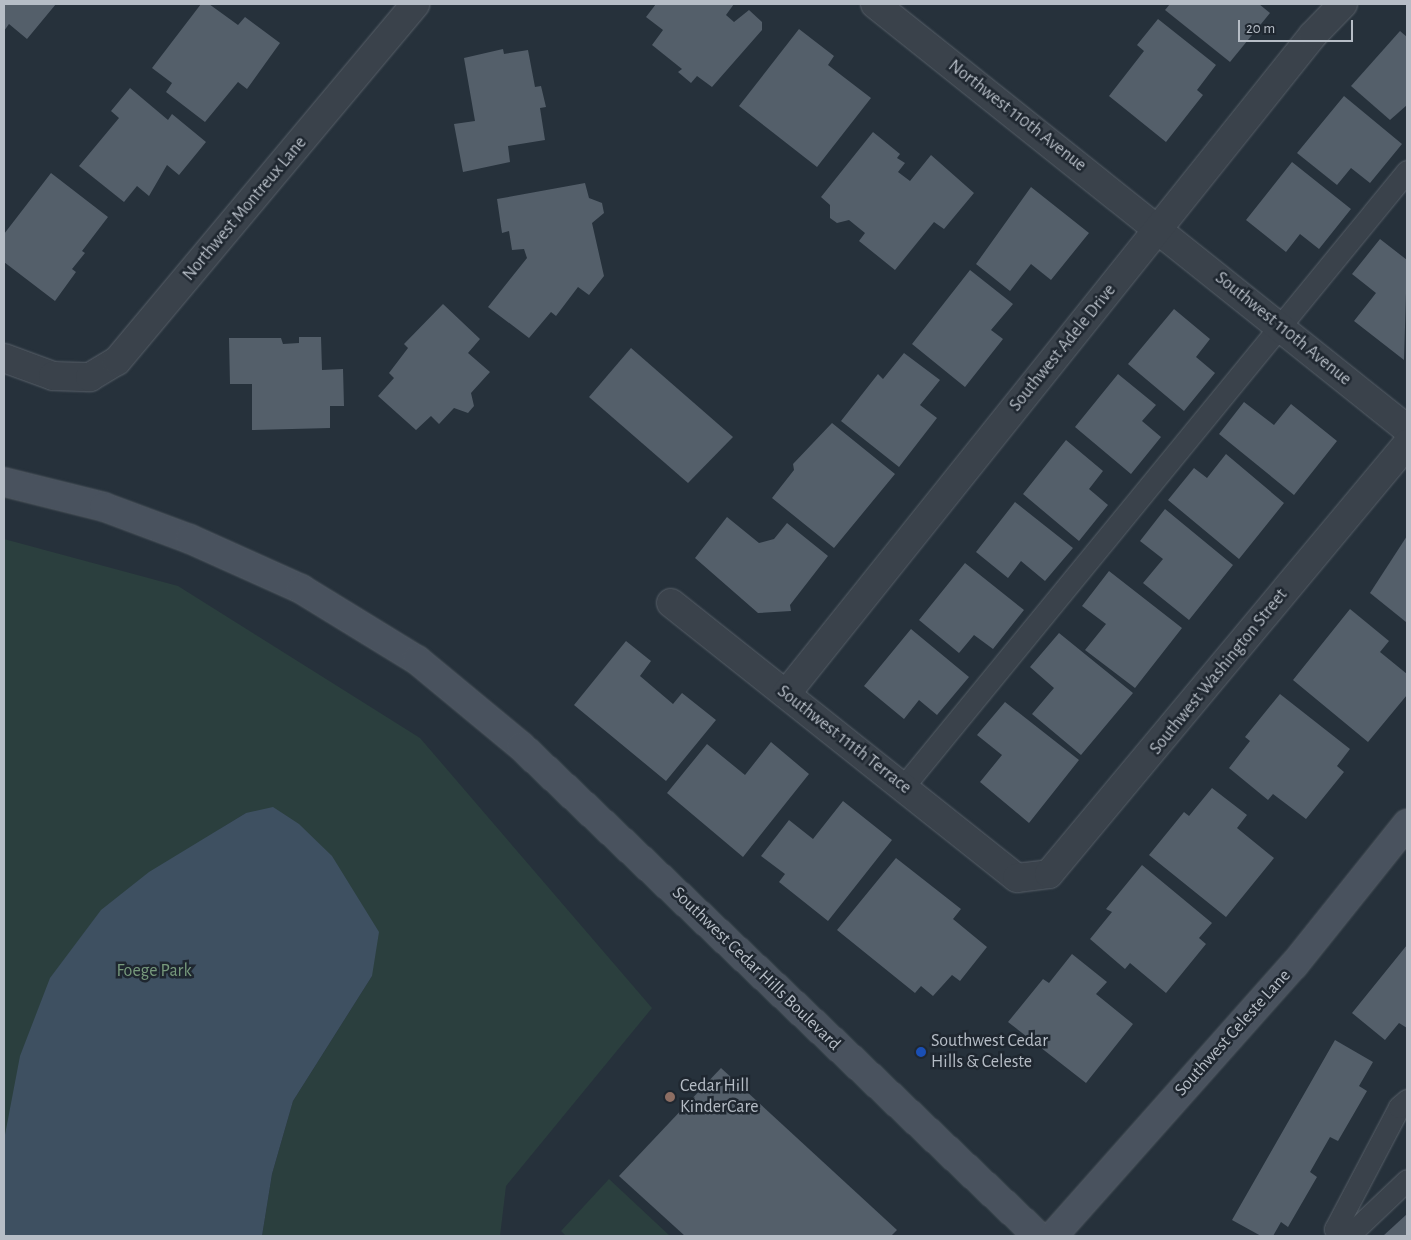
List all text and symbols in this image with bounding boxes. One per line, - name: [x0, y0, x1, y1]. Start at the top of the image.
- scale bar: [1241, 10, 1356, 42]
- text: 20 m: [1246, 21, 1275, 36]
- street label: Northwest 110th Avenue: [944, 55, 1090, 177]
- street label: Northwest Montreux Lane: [178, 133, 312, 285]
- street label: Southwest 110th Avenue: [1211, 267, 1355, 391]
- street label: Southwest Adele Drive: [1005, 280, 1121, 416]
- street label: Southwest Washington Street: [1145, 585, 1293, 759]
- street label: Southwest 111th Terrace: [773, 681, 915, 799]
- street label: Southwest Cedar Hills Boulevard: [667, 883, 845, 1055]
- park label: Foege Park: [116, 960, 192, 982]
- street label: Southwest Celeste Lane: [1170, 965, 1296, 1101]
- place label: Southwest Cedar Hills & Celeste: [931, 1031, 1048, 1074]
- marker: Southwest Cedar Hills & Celeste: [915, 1046, 927, 1058]
- place label: Cedar Hill KinderCare: [680, 1076, 759, 1118]
- marker: Cedar Hill KinderCare: [664, 1091, 676, 1103]

